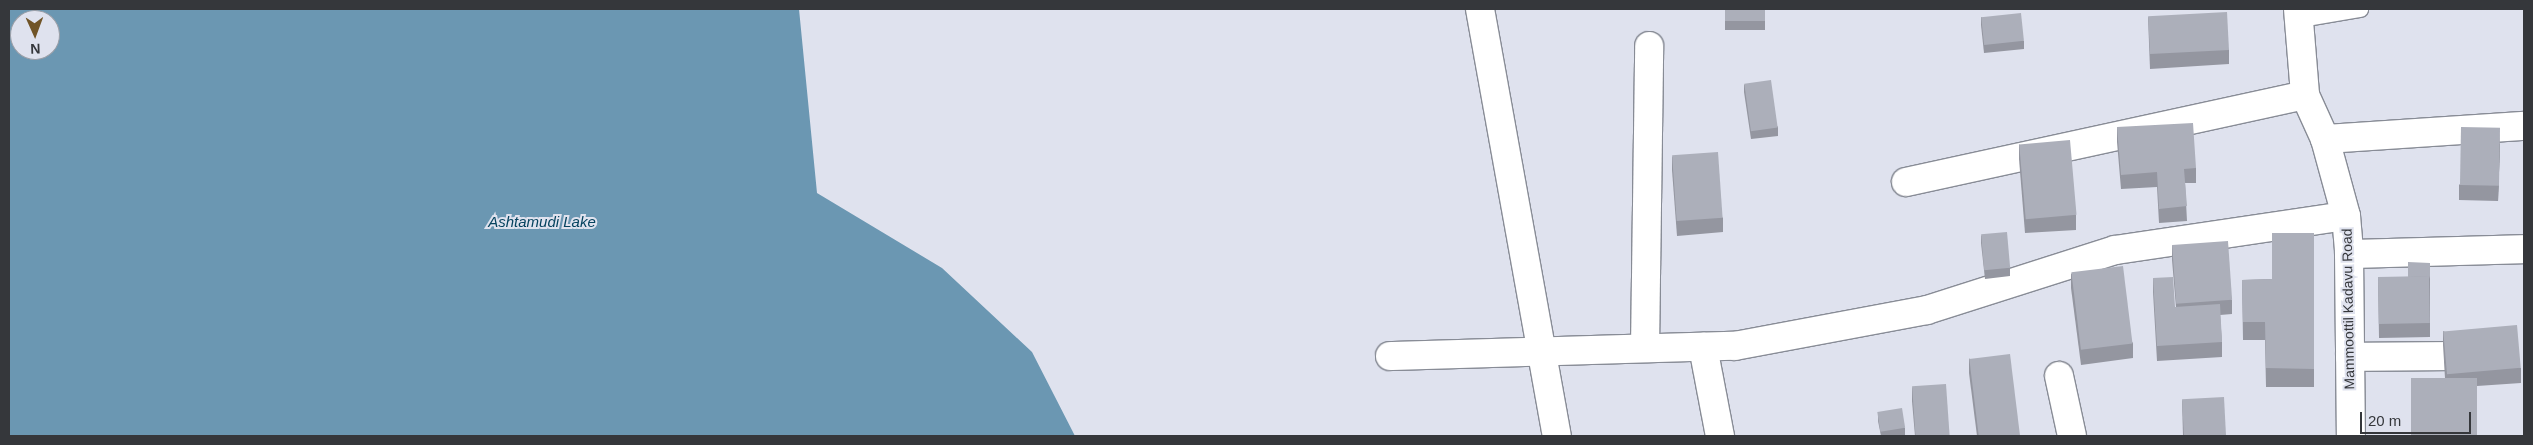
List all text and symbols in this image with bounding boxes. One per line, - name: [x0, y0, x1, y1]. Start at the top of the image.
- north arrow: [10, 10, 60, 60]
- text: N: [30, 41, 41, 57]
- water label: Ashtamudi Lake: [488, 213, 596, 231]
- street label: Mammoottil Kadavu Road: [2338, 228, 2358, 390]
- scale bar: [2363, 402, 2474, 434]
- text: 20 m: [2368, 412, 2401, 429]

